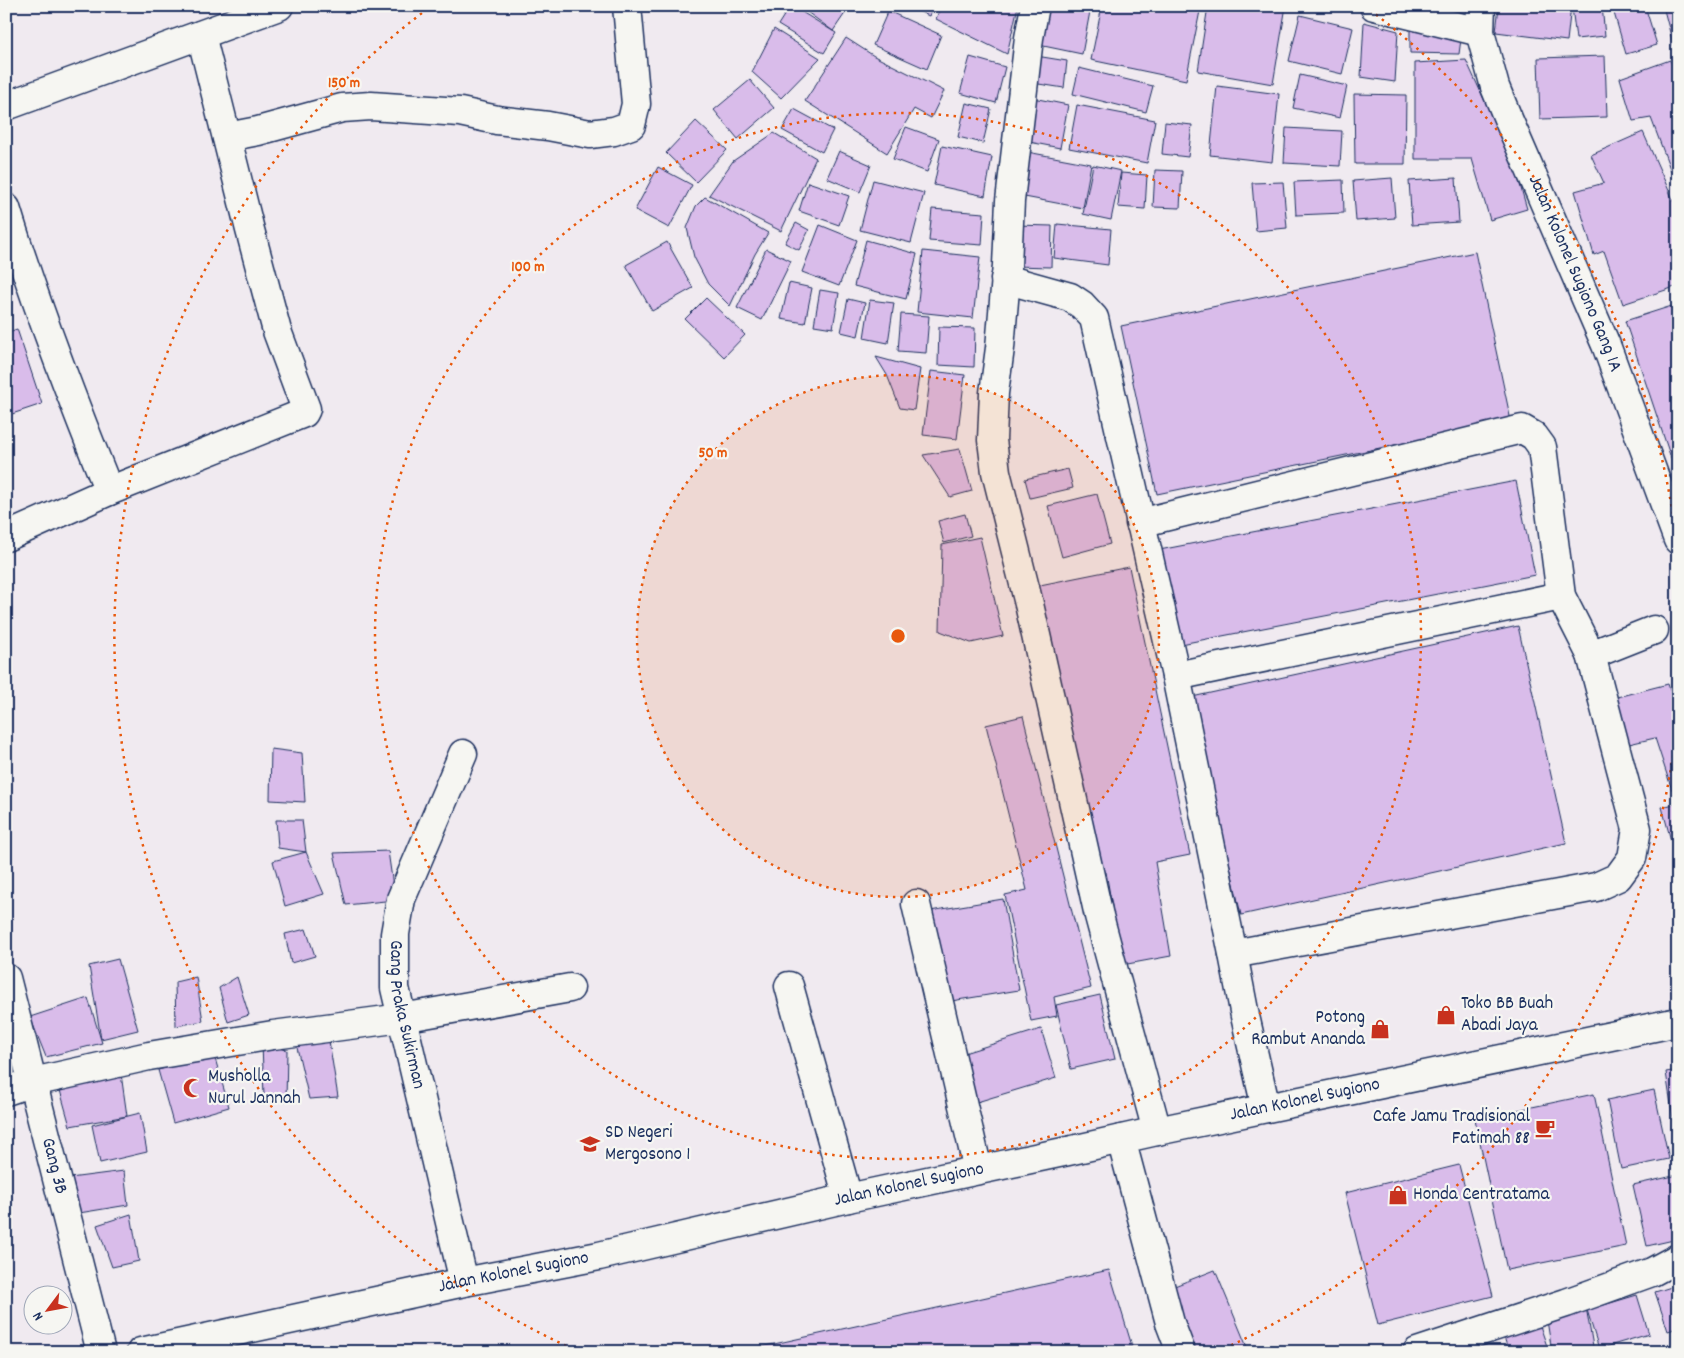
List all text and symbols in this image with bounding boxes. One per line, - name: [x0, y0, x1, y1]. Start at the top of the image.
- text: 150 m: [328, 73, 360, 95]
- street label: Jalan Kolonel Sugiono Gang 1A: [1521, 171, 1628, 376]
- text: 100 m: [511, 257, 545, 279]
- text: 50 m: [699, 443, 727, 465]
- centre of rings: [889, 627, 907, 645]
- street label: Gang Praka Sukirman: [382, 940, 432, 1092]
- place label: Toko BB Buah Abadi Jaya: [1461, 991, 1553, 1040]
- shop icon: Toko BB Buah Abadi Jaya: [1435, 1004, 1457, 1026]
- place label: Potong Rambut Ananda: [1251, 1005, 1366, 1054]
- shop icon: Potong Rambut Ananda: [1369, 1018, 1391, 1040]
- place label: Musholla Nurul Jannah: [208, 1064, 301, 1113]
- street label: Jalan Kolonel Sugiono: [1227, 1071, 1383, 1129]
- mosque icon: Musholla Nurul Jannah: [182, 1077, 204, 1099]
- place label: Cafe Jamu Tradisional Fatimah 88: [1373, 1104, 1530, 1153]
- cafe icon: Cafe Jamu Tradisional Fatimah 88: [1534, 1117, 1556, 1139]
- place label: SD Negeri Mergosono 1: [605, 1120, 691, 1169]
- school or university icon: SD Negeri Mergosono 1: [579, 1133, 601, 1155]
- street label: Gang 3B: [34, 1135, 74, 1197]
- street label: Jalan Kolonel Sugiono: [831, 1156, 987, 1214]
- place label: Honda Centratama: [1413, 1182, 1551, 1209]
- shop icon: Honda Centratama: [1387, 1184, 1409, 1206]
- street label: Jalan Kolonel Sugiono: [436, 1245, 591, 1301]
- north arrow: [22, 1286, 72, 1336]
- text: N: [28, 1308, 49, 1324]

